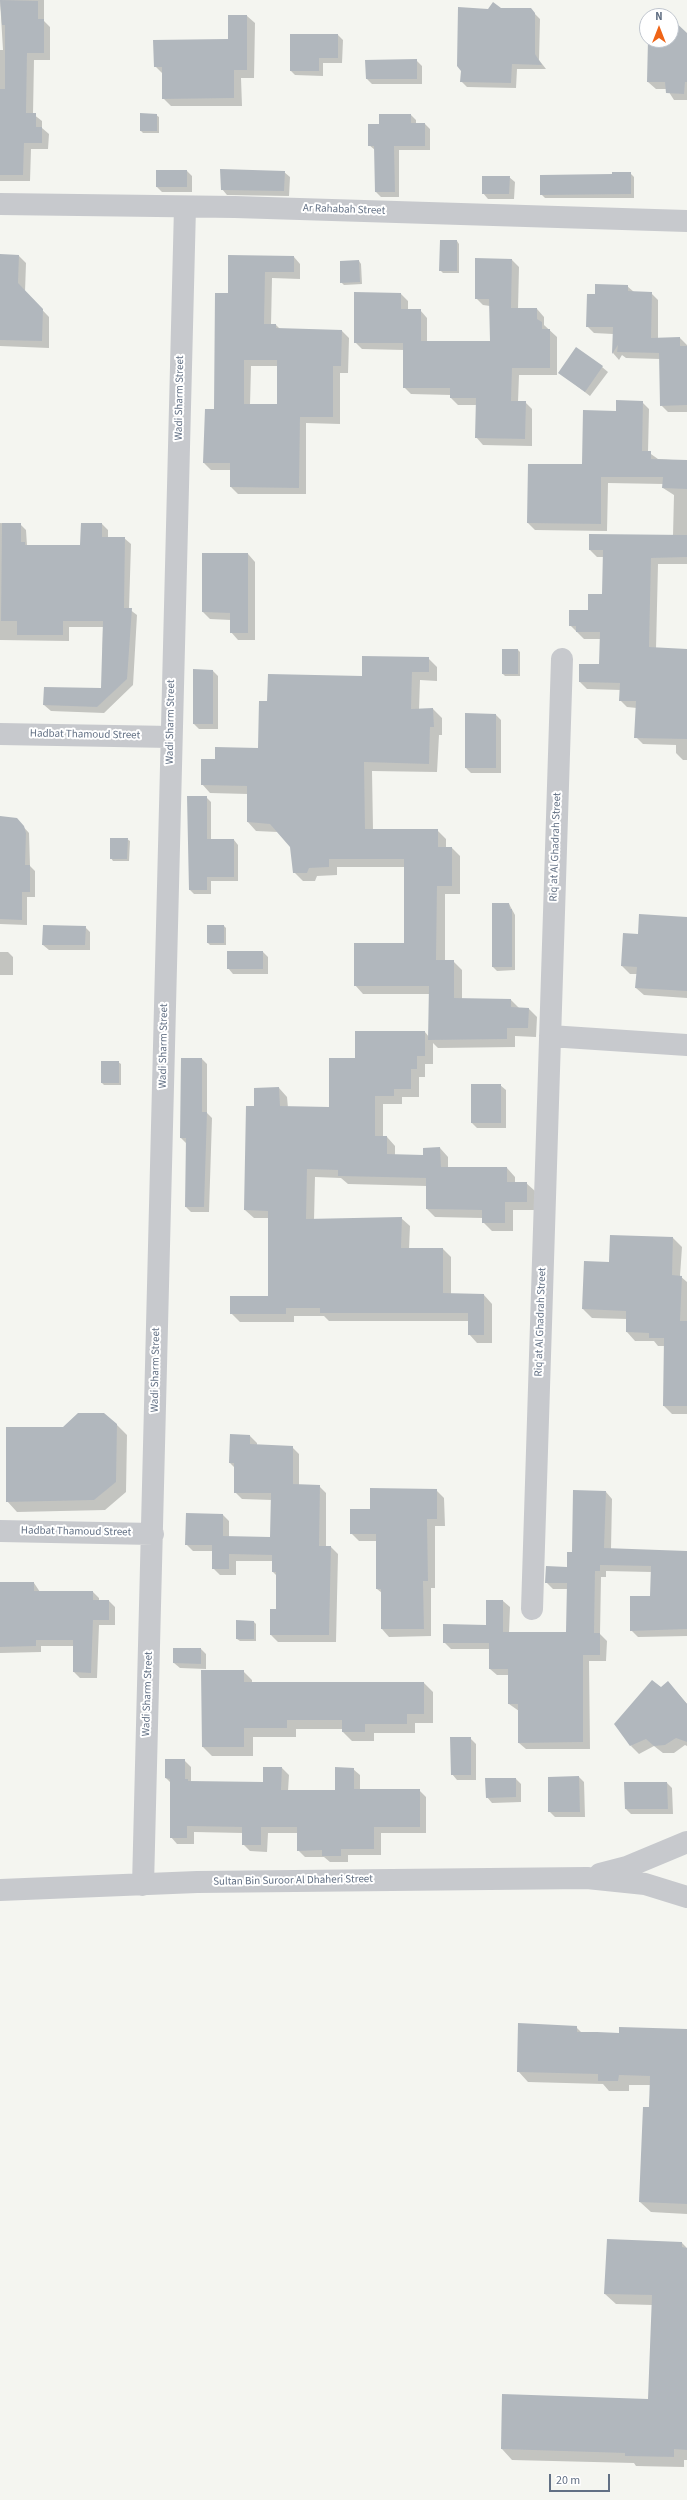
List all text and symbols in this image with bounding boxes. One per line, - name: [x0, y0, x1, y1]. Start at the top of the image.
- north arrow: [639, 8, 679, 48]
- text: N: [655, 9, 663, 24]
- street label: Ar Rahabah Street: [303, 202, 385, 218]
- street label: Wadi Sharm Street: [173, 355, 187, 441]
- street label: Wadi Sharm Street: [164, 679, 178, 765]
- street label: Hadbat Thamoud Street: [30, 727, 140, 743]
- street label: Riq'at Al Ghadrah Street: [547, 792, 565, 902]
- street label: Wadi Sharm Street: [157, 1003, 171, 1089]
- street label: Riq'at Al Ghadrah Street: [532, 1267, 550, 1377]
- street label: Wadi Sharm Street: [149, 1327, 163, 1413]
- street label: Hadbat Thamoud Street: [21, 1524, 131, 1540]
- street label: Wadi Sharm Street: [140, 1651, 156, 1737]
- street label: Sultan Bin Suroor Al Dhaheri Street: [213, 1873, 373, 1889]
- scale bar: [551, 2466, 612, 2492]
- text: 20 m: [556, 2472, 580, 2489]

